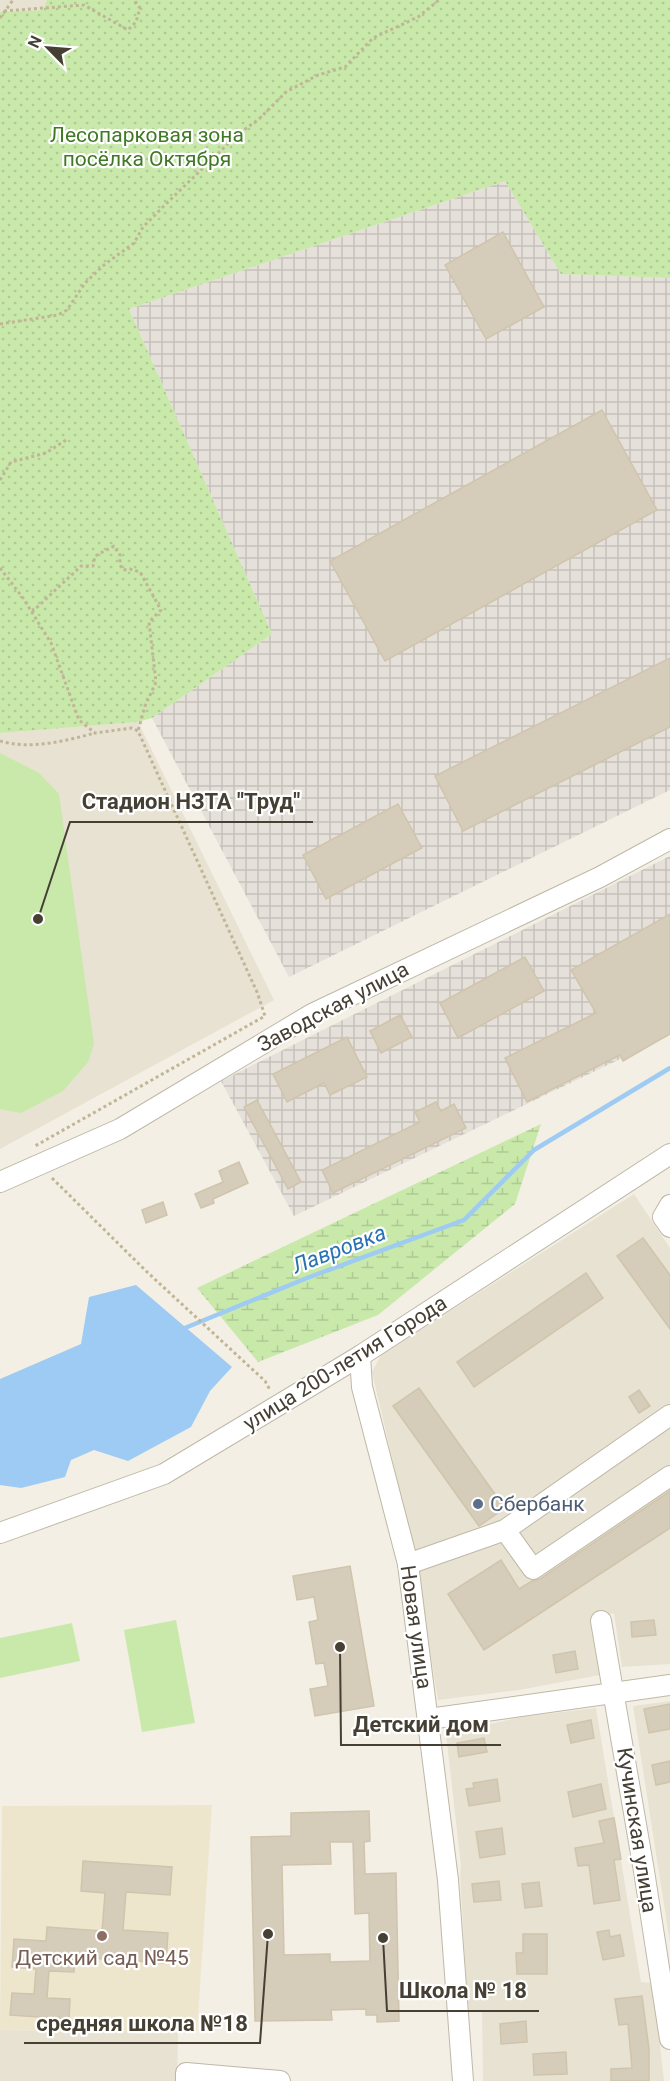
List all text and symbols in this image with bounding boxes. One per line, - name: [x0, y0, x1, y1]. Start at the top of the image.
- north arrow: [18, 18, 78, 78]
- text: N: [24, 33, 46, 51]
- park label: Лесопарковая зона посёлка Октября: [50, 123, 244, 171]
- callout: Стадион НЗТА "Труд": [70, 782, 313, 822]
- text: Стадион НЗТА "Труд": [82, 789, 300, 814]
- street label: Заводская улица: [253, 957, 413, 1057]
- water label: Лавровка: [288, 1220, 389, 1279]
- street label: улица 200-летия Города: [239, 1291, 451, 1435]
- place label: Сбербанк: [490, 1492, 585, 1516]
- marker: Сбербанк: [471, 1497, 485, 1511]
- street label: Новая улица: [395, 1564, 437, 1690]
- callout: Детский дом: [341, 1705, 501, 1745]
- text: Детский дом: [353, 1712, 489, 1737]
- street label: Кучинская улица: [612, 1746, 662, 1914]
- marker: Детский сад №45: [95, 1929, 109, 1943]
- place label: Детский сад №45: [15, 1946, 189, 1970]
- callout: Школа № 18: [387, 1971, 539, 2011]
- text: Школа № 18: [399, 1978, 527, 2003]
- callout: средняя школа №18: [24, 2003, 260, 2043]
- text: средняя школа №18: [36, 2011, 248, 2036]

